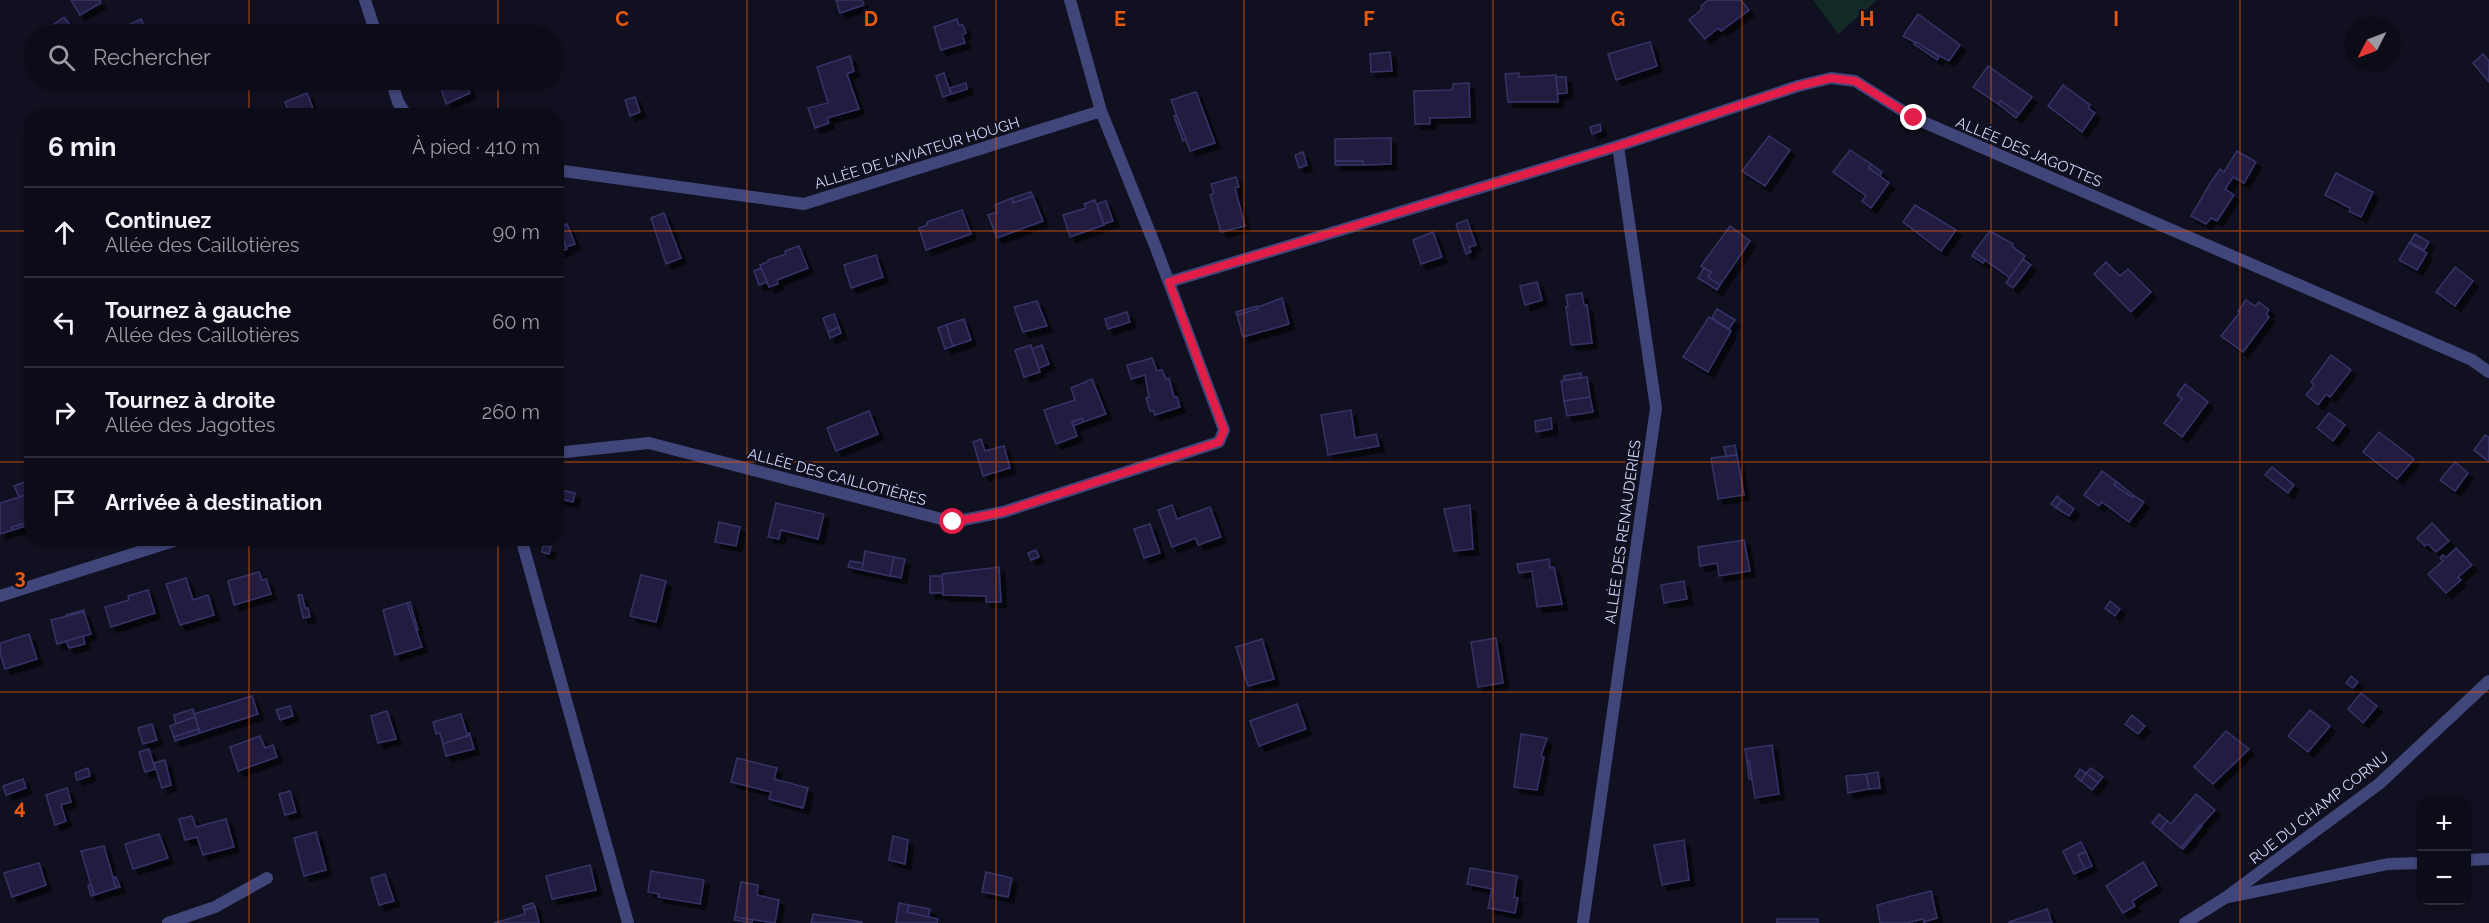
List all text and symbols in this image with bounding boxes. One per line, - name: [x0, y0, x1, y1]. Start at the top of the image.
- text: C: [615, 7, 629, 31]
- text: D: [864, 7, 878, 31]
- text: E: [1114, 7, 1126, 31]
- text: F: [1363, 7, 1375, 31]
- text: G: [1611, 7, 1625, 31]
- text: H: [1860, 7, 1874, 31]
- text: I: [2113, 7, 2119, 31]
- north arrow: [2345, 18, 2399, 72]
- search box: [24, 24, 564, 90]
- icon: search: [45, 41, 78, 74]
- text: Rechercher: [93, 44, 211, 70]
- route end: [1900, 104, 1926, 130]
- street label: ALLÉE DE L'AVIATEUR HOUGH: [812, 113, 1022, 193]
- street label: ALLÉE DES JAGOTTES: [1953, 113, 2105, 191]
- text: 6 min: [48, 132, 117, 162]
- text: À pied · 410 m: [412, 135, 540, 159]
- text: Continuez: [105, 207, 211, 233]
- icon: ahead: [48, 216, 81, 249]
- text: 90 m: [493, 220, 540, 244]
- text: Allée des Caillotières: [105, 233, 299, 257]
- text: Tournez à gauche: [105, 297, 291, 323]
- icon: left: [48, 306, 81, 339]
- text: 60 m: [492, 310, 540, 334]
- text: Allée des Caillotières: [105, 323, 299, 347]
- text: Tournez à droite: [105, 387, 275, 413]
- icon: right: [48, 396, 81, 429]
- text: 260 m: [482, 400, 540, 424]
- text: Allée des Jagottes: [105, 413, 275, 437]
- street label: ALLÉE DES RENAUDERIES: [1601, 439, 1645, 625]
- street label: ALLÉE DES CAILLOTIÈRES: [746, 444, 928, 510]
- icon: arrive: [48, 486, 81, 519]
- text: Arrivée à destination: [105, 489, 322, 515]
- route start: [939, 508, 965, 534]
- text: 3: [14, 565, 26, 589]
- street label: RUE DU CHAMP CORNU: [2246, 748, 2392, 868]
- text: 4: [14, 795, 26, 819]
- map controls: [2417, 797, 2471, 905]
- button: +: [2417, 797, 2471, 851]
- button: −: [2417, 851, 2471, 905]

